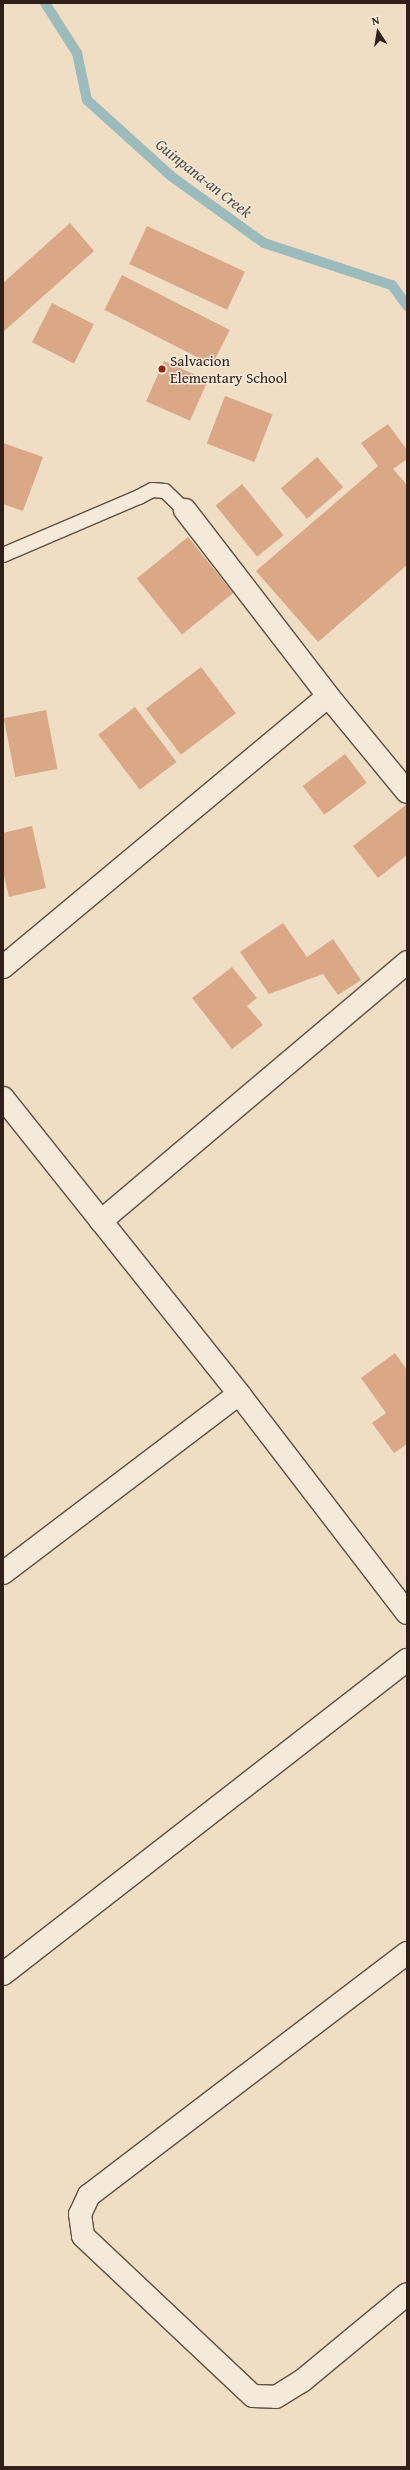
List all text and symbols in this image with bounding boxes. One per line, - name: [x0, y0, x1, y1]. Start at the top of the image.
- north arrow: [358, 12, 398, 52]
- text: N: [370, 12, 381, 29]
- water label: Guinpana-an Creek: [152, 134, 256, 222]
- place label: Salvacion Elementary School: [170, 351, 288, 386]
- marker: Salvacion Elementary School: [157, 364, 167, 374]

